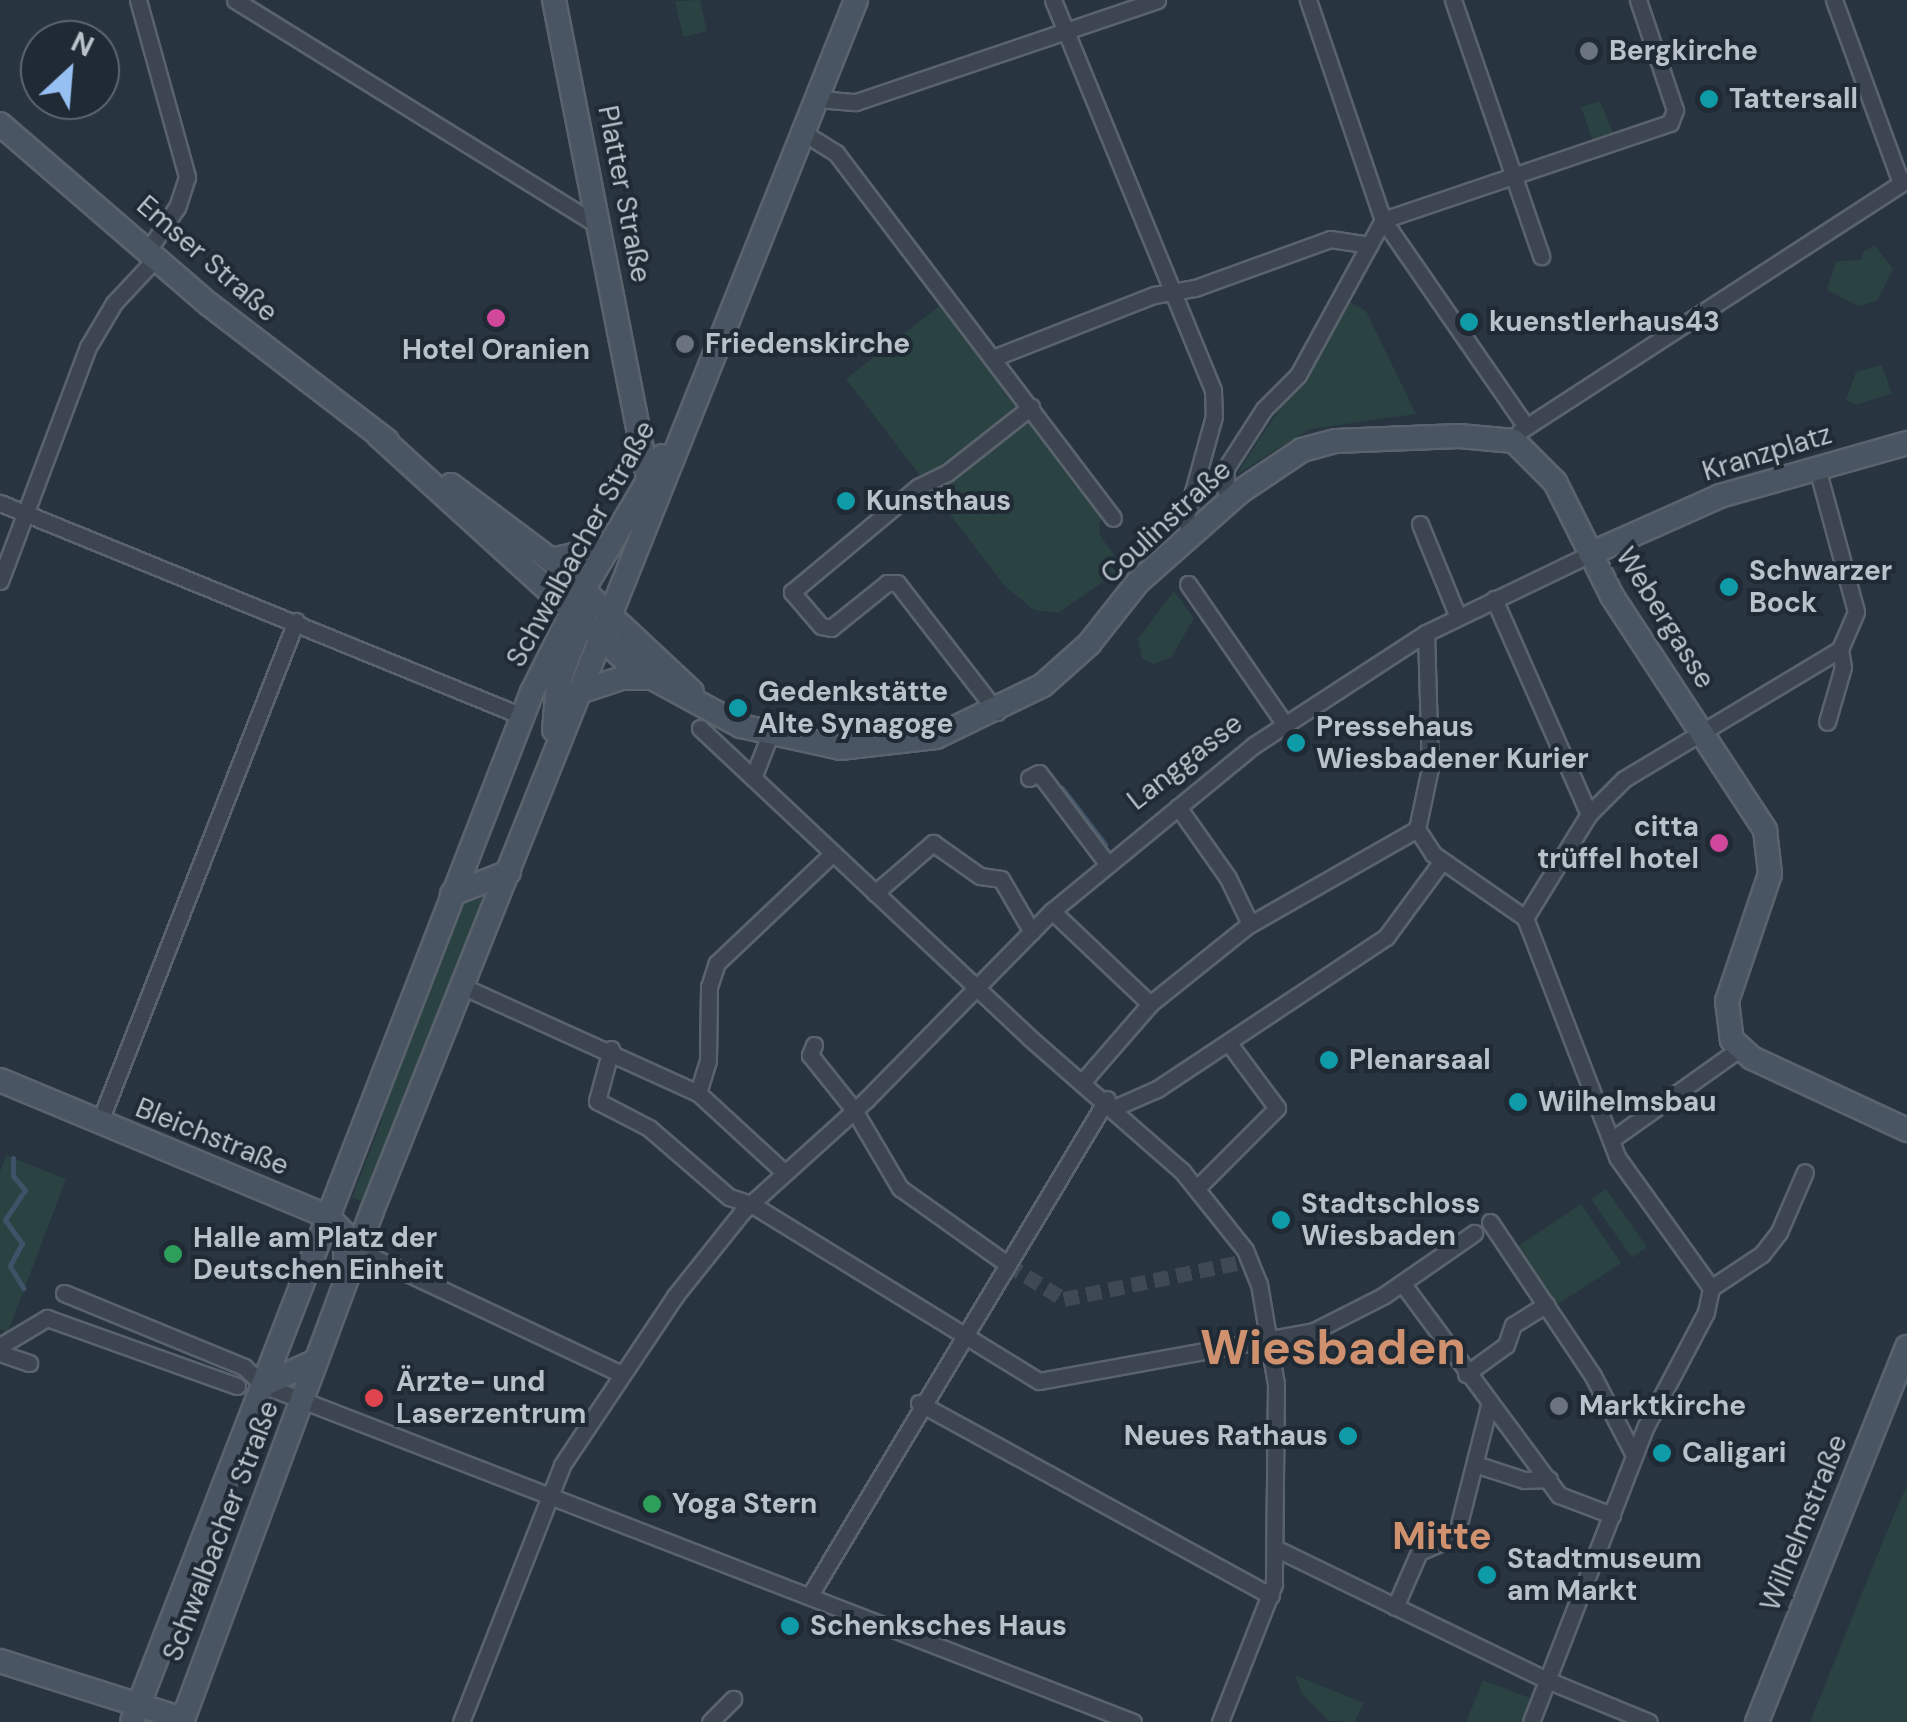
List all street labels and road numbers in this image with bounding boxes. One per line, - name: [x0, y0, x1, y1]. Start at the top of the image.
- street label: Platter Straße: [590, 103, 658, 285]
- street label: Emser Straße: [130, 189, 284, 329]
- street label: Schwalbacher Straße: [499, 415, 663, 673]
- street label: Kranzplatz: [1698, 417, 1836, 489]
- street label: Coulinstraße: [1094, 453, 1238, 591]
- street label: Webergasse: [1608, 541, 1722, 695]
- street label: Langgasse: [1121, 707, 1249, 817]
- street label: Bleichstraße: [131, 1091, 293, 1183]
- street label: Schwalbacher Straße: [156, 1396, 286, 1666]
- street label: Wilhelmstraße: [1753, 1430, 1855, 1616]

